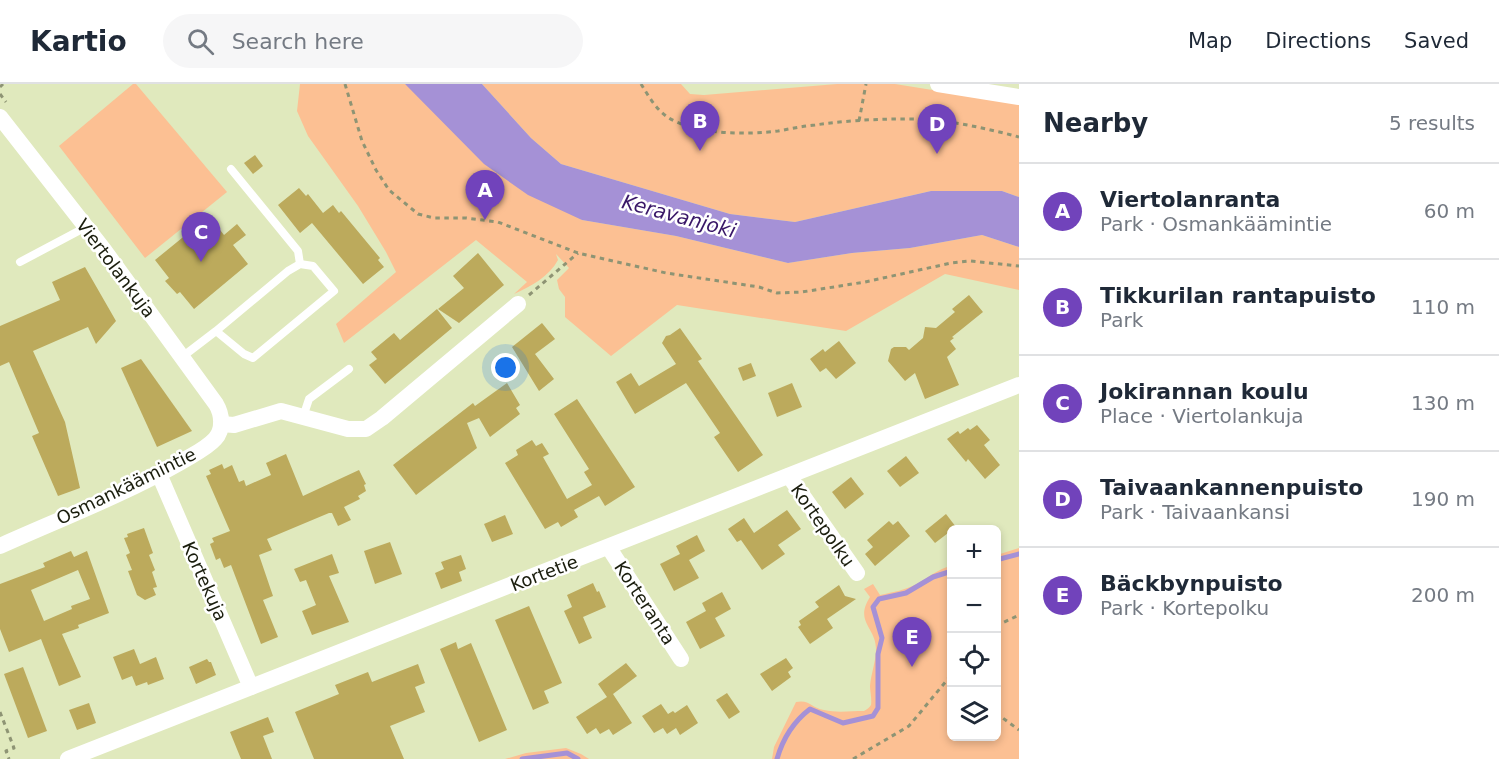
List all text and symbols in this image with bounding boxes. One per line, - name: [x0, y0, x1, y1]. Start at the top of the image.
- search box: [163, 14, 583, 68]
- text: Kartio: [30, 25, 127, 58]
- icon: search: [184, 25, 217, 58]
- text: Search here: [232, 29, 364, 54]
- text: Map: [1188, 29, 1232, 53]
- text: Directions: [1265, 29, 1371, 53]
- text: Saved: [1404, 29, 1469, 53]
- pin: B: [680, 101, 720, 151]
- pin: D: [918, 104, 956, 154]
- text: Nearby: [1043, 108, 1148, 138]
- text: 5 results: [1389, 111, 1475, 135]
- pin: A: [466, 170, 504, 220]
- text: Viertolanranta: [1100, 187, 1280, 212]
- water label: Keravanjoki: [619, 189, 739, 243]
- text: A: [1055, 199, 1070, 223]
- text: 60 m: [1424, 199, 1475, 223]
- pin: C: [182, 212, 220, 262]
- text: Park · Osmankäämintie: [1100, 212, 1332, 236]
- street label: Viertolankuja: [72, 214, 160, 322]
- text: Tikkurilan rantapuisto: [1100, 283, 1376, 308]
- text: B: [1055, 295, 1070, 319]
- text: 110 m: [1411, 295, 1475, 319]
- text: Park: [1100, 308, 1143, 332]
- your location: [491, 353, 520, 382]
- text: Jokirannan koulu: [1100, 379, 1309, 404]
- text: C: [1055, 391, 1070, 415]
- text: 130 m: [1411, 391, 1475, 415]
- text: Place · Viertolankuja: [1100, 404, 1304, 428]
- street label: Osmankäämintie: [53, 443, 199, 529]
- text: Taivaankannenpuisto: [1100, 475, 1363, 500]
- street label: Kortepolku: [787, 480, 859, 570]
- text: D: [1054, 487, 1071, 511]
- text: 190 m: [1411, 487, 1475, 511]
- text: Park · Taivaankansi: [1100, 500, 1290, 524]
- map controls: [947, 525, 1001, 741]
- button: +: [947, 525, 1001, 579]
- street label: Kortekuja: [178, 538, 232, 624]
- street label: Kortetie: [507, 551, 581, 595]
- street label: Korteranta: [610, 557, 680, 649]
- text: Bäckbynpuisto: [1100, 571, 1283, 596]
- button: −: [947, 579, 1001, 633]
- text: E: [1056, 583, 1069, 607]
- text: 200 m: [1411, 583, 1475, 607]
- text: Park · Kortepolku: [1100, 596, 1269, 620]
- pin: E: [892, 618, 932, 667]
- button: locate: [947, 633, 1001, 687]
- button: layers: [947, 687, 1001, 741]

